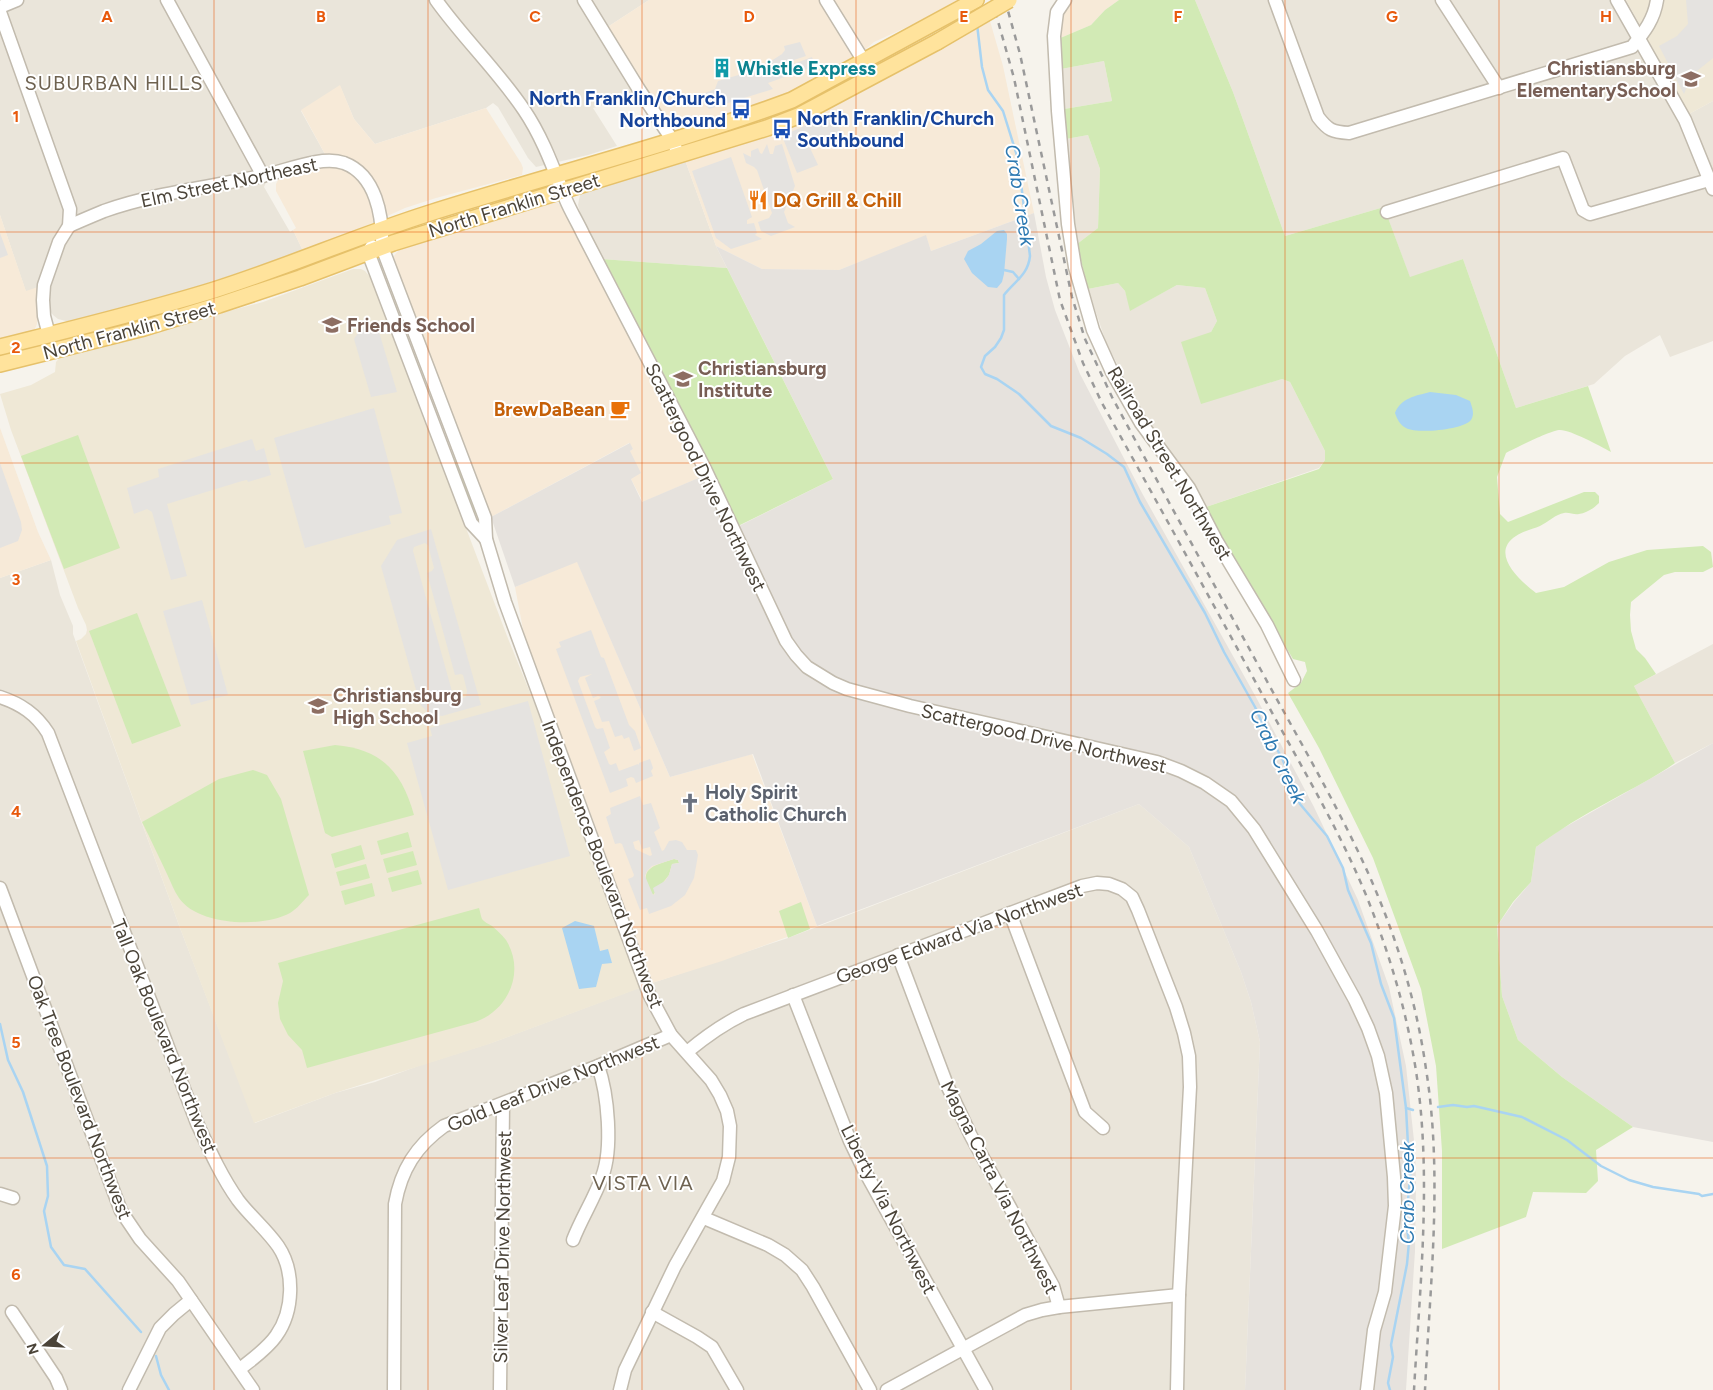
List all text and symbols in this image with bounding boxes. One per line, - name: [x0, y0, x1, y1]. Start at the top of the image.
- text: A: [101, 7, 113, 26]
- text: B: [316, 7, 326, 26]
- text: C: [529, 7, 541, 26]
- text: D: [743, 7, 755, 26]
- text: E: [959, 7, 969, 26]
- text: F: [1174, 7, 1183, 26]
- text: G: [1386, 7, 1398, 26]
- text: H: [1600, 7, 1612, 26]
- building icon: Whistle Express: [711, 57, 733, 79]
- place label: Whistle Express: [737, 57, 876, 80]
- place label: Christiansburg ElementarySchool: [1516, 57, 1676, 102]
- school or university icon: Christiansburg ElementarySchool: [1680, 68, 1702, 90]
- district label: SUBURBAN HILLS: [25, 71, 204, 95]
- place label: North Franklin/Church Northbound: [529, 87, 726, 132]
- bus stop icon: North Franklin/Church Northbound: [730, 98, 752, 120]
- text: 1: [13, 107, 19, 126]
- place label: North Franklin/Church Southbound: [797, 107, 994, 152]
- bus stop icon: North Franklin/Church Southbound: [771, 118, 793, 140]
- water label: Crab Creek: [1000, 143, 1040, 249]
- street label: Elm Street Northeast: [139, 153, 320, 212]
- street label: North Franklin Street: [426, 168, 603, 242]
- restaurant icon: DQ Grill & Chill: [747, 189, 769, 211]
- place label: DQ Grill & Chill: [773, 189, 902, 212]
- street label: North Franklin Street: [40, 296, 218, 365]
- school or university icon: Friends School: [321, 314, 343, 336]
- place label: Friends School: [347, 314, 475, 337]
- text: 2: [11, 338, 21, 357]
- place label: Christiansburg Institute: [698, 357, 827, 402]
- street label: Scattergood Drive Northwest: [640, 359, 771, 595]
- street label: Railroad Street Northwest: [1103, 362, 1237, 564]
- school or university icon: Christiansburg Institute: [672, 368, 694, 390]
- place label: BrewDaBean: [494, 398, 605, 421]
- cafe icon: BrewDaBean: [609, 398, 631, 420]
- text: 3: [12, 570, 21, 589]
- place label: Christiansburg High School: [333, 684, 462, 729]
- school or university icon: Christiansburg High School: [307, 695, 329, 717]
- street label: Scattergood Drive Northwest: [919, 699, 1169, 778]
- water label: Crab Creek: [1245, 705, 1312, 808]
- street label: Independence Boulevard Northwest: [537, 717, 668, 1012]
- place label: Holy Spirit Catholic Church: [705, 781, 847, 826]
- church icon: Holy Spirit Catholic Church: [679, 792, 701, 814]
- text: 4: [11, 802, 21, 821]
- street label: George Edward Via Northwest: [833, 878, 1085, 989]
- street label: Tall Oak Boulevard Northwest: [107, 916, 222, 1157]
- street label: Oak Tree Boulevard Northwest: [22, 972, 137, 1223]
- street label: Gold Leaf Drive Northwest: [444, 1030, 663, 1137]
- text: 5: [11, 1033, 21, 1052]
- street label: Magna Carta Via Northwest: [936, 1077, 1063, 1298]
- street label: Liberty Via Northwest: [836, 1121, 941, 1298]
- street label: Silver Leaf Drive Northwest: [489, 1131, 516, 1363]
- water label: Crab Creek: [1395, 1140, 1419, 1244]
- district label: VISTA VIA: [592, 1171, 694, 1195]
- text: 6: [11, 1265, 21, 1284]
- north arrow: [20, 1320, 70, 1370]
- text: N: [23, 1341, 43, 1357]

